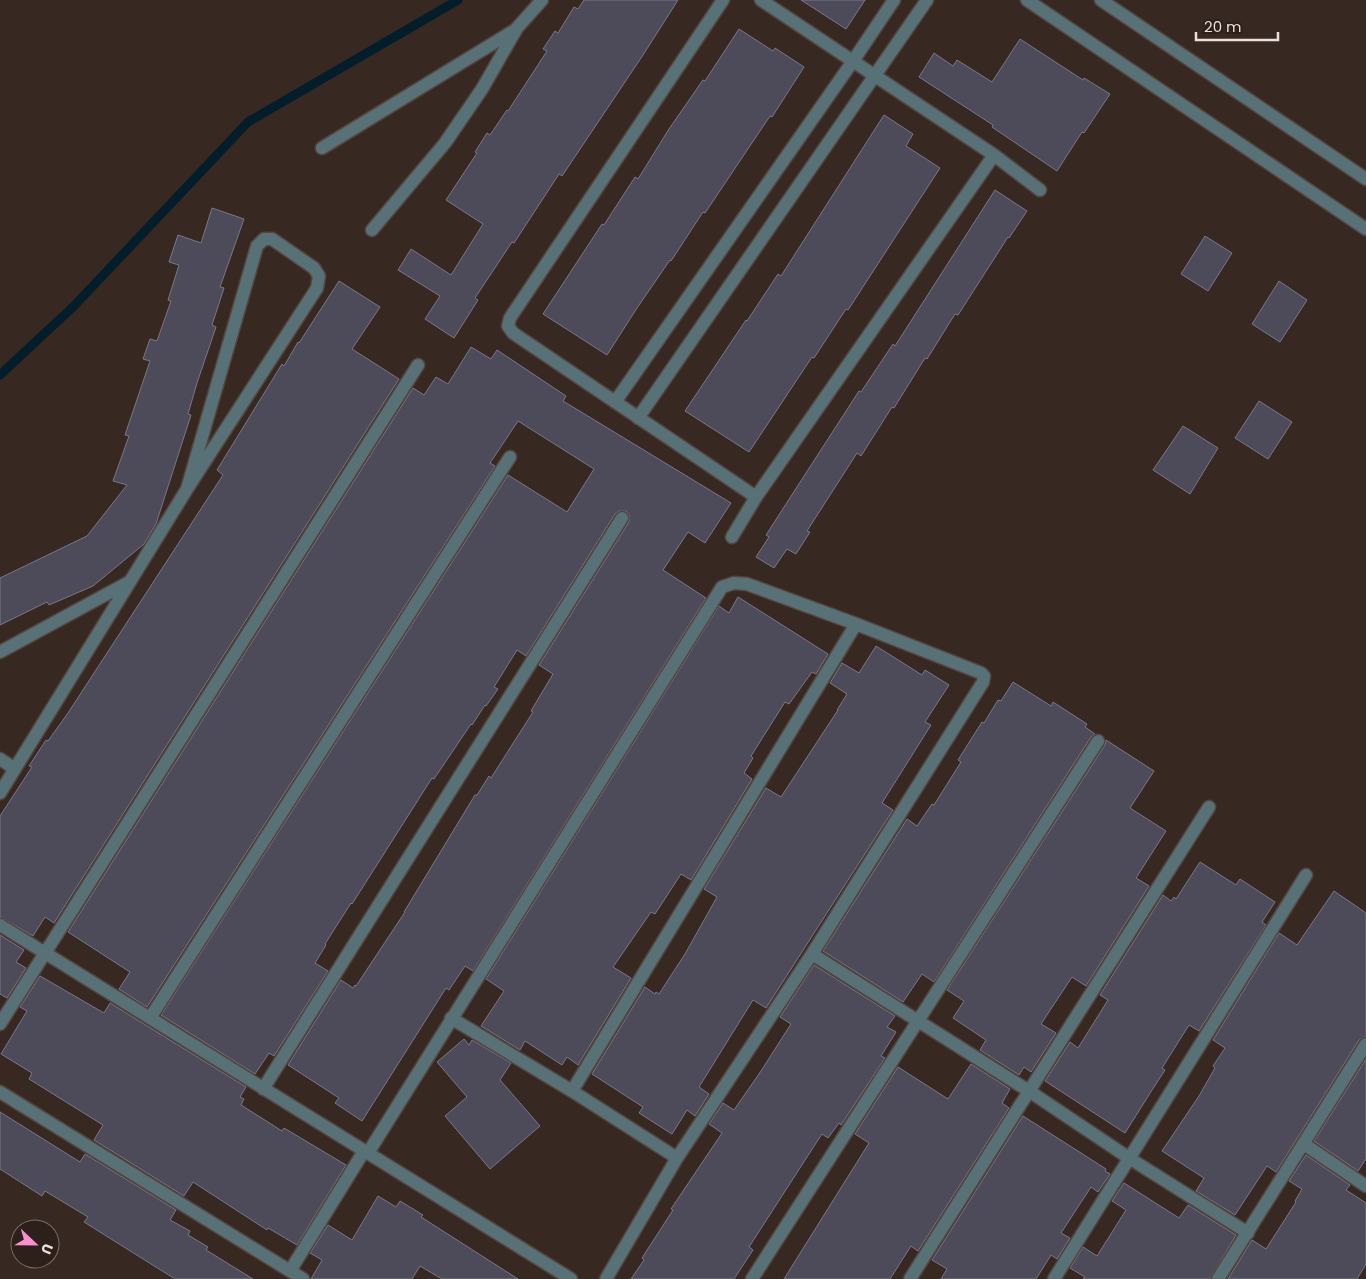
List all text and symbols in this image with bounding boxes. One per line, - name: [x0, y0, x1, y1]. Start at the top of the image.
- scale bar: [1196, 10, 1278, 42]
- text: 20 m: [1204, 16, 1242, 37]
- north arrow: [10, 1219, 60, 1269]
- text: U: [36, 1241, 58, 1257]

